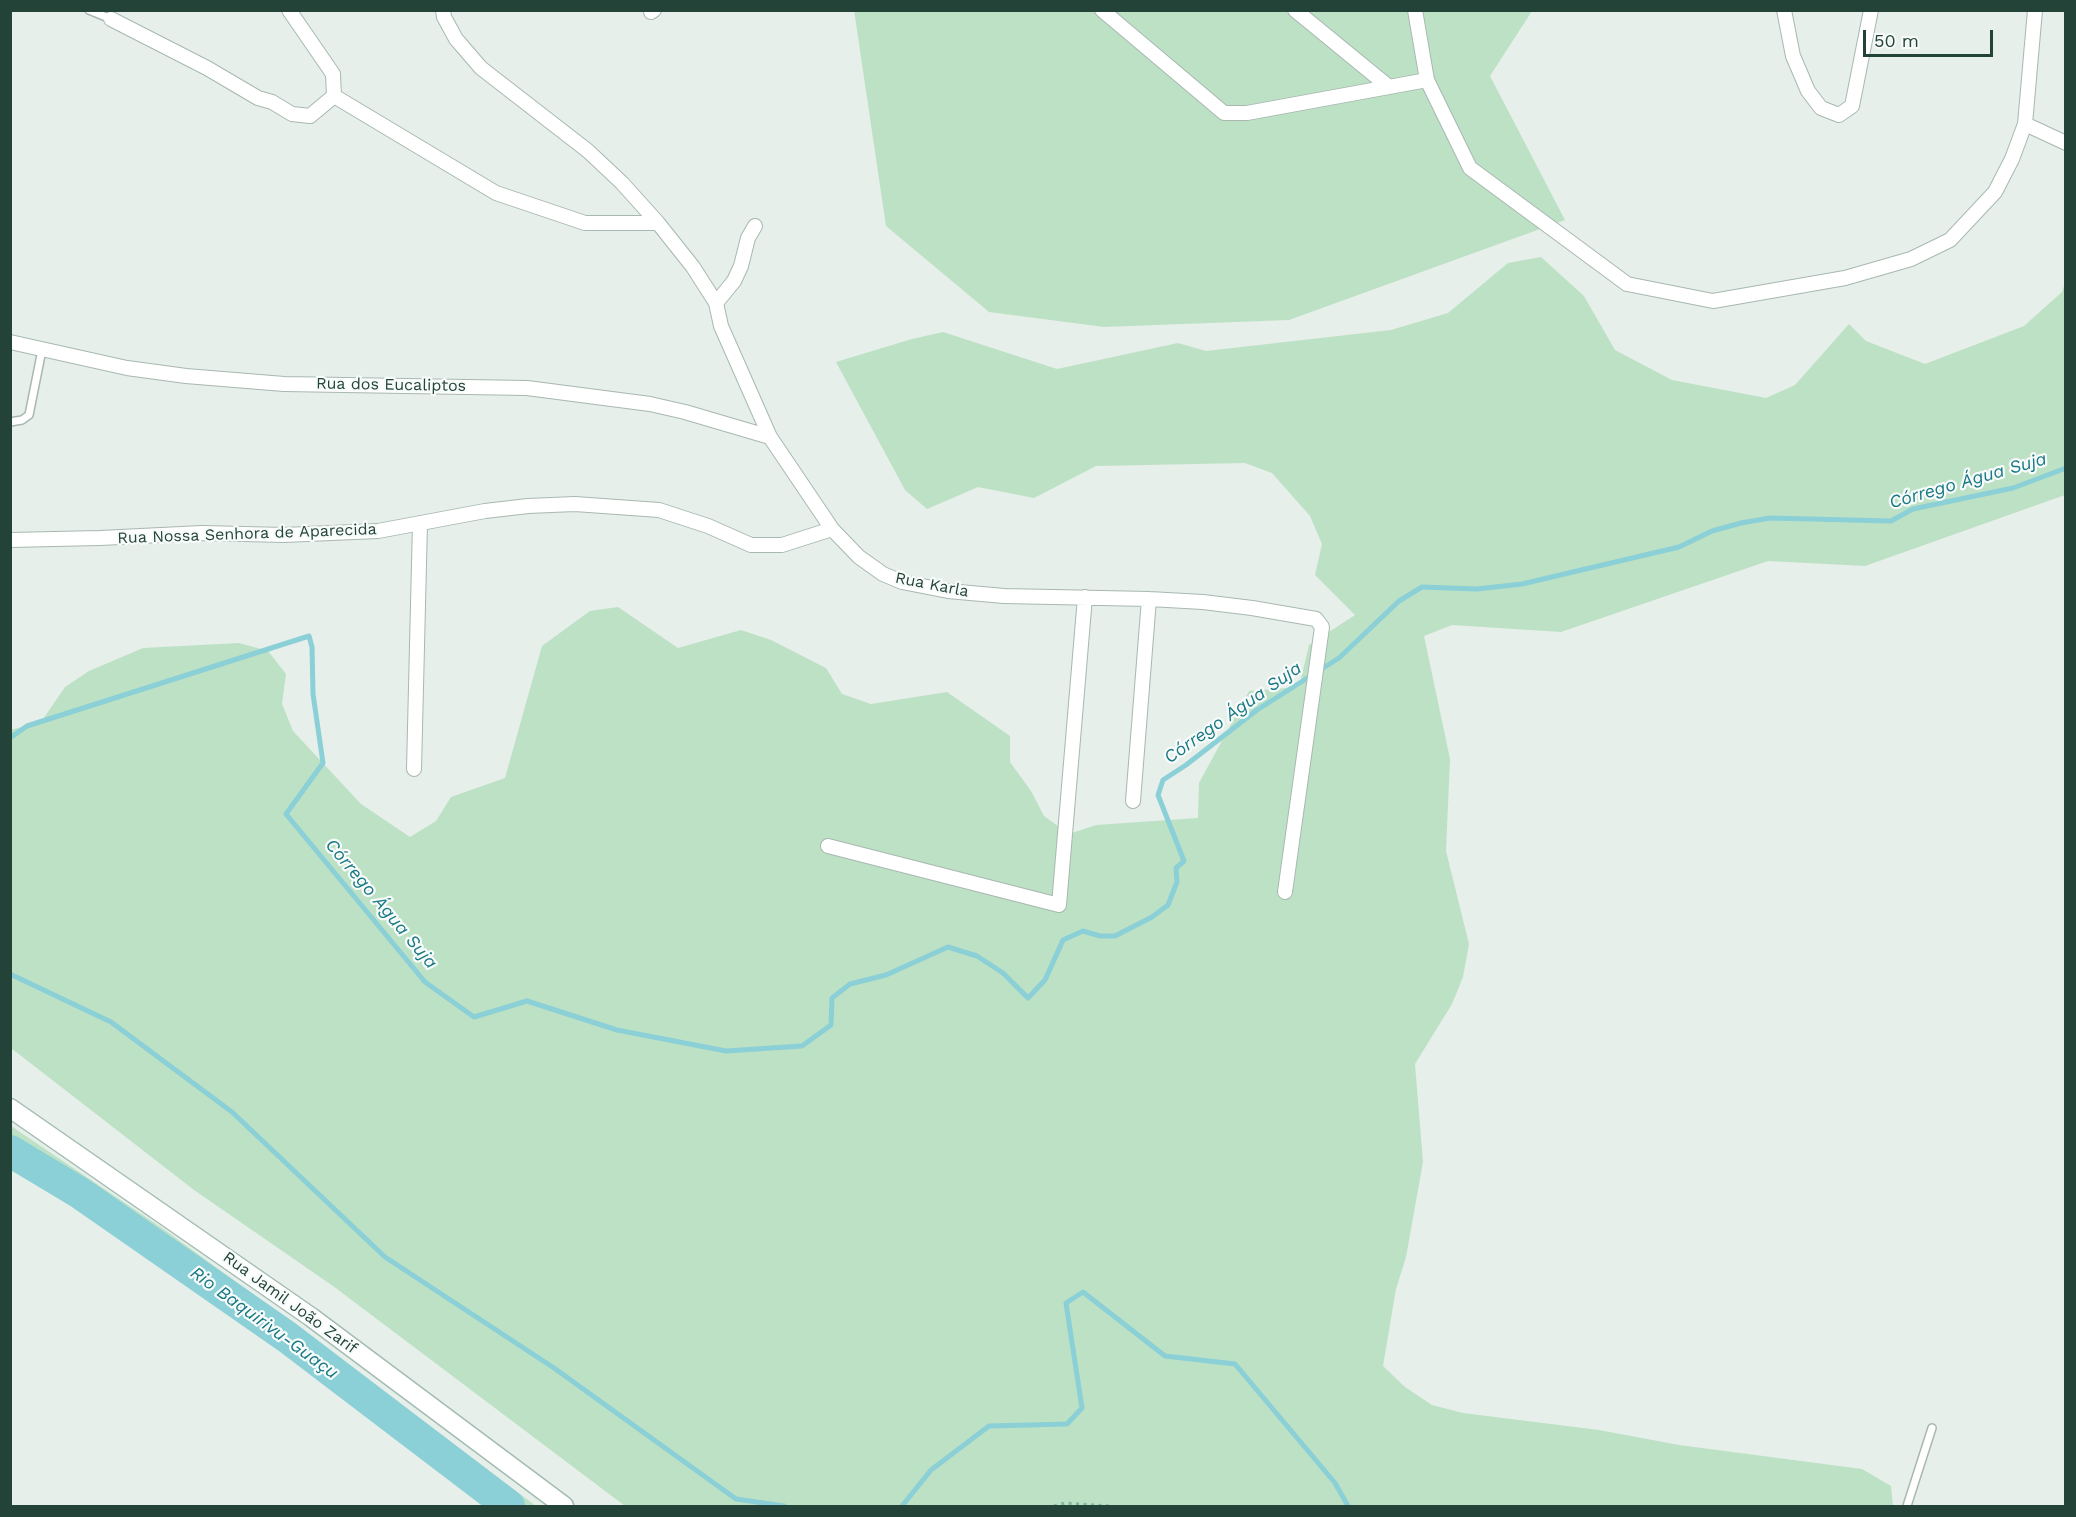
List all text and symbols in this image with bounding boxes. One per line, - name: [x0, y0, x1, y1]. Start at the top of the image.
- scale bar: [1866, 18, 1996, 56]
- text: 50 m: [1874, 30, 1919, 51]
- street label: Rua dos Eucaliptos: [316, 374, 466, 396]
- water label: Córrego Água Suja: [1887, 448, 2049, 514]
- street label: Rua Nossa Senhora de Aparecida: [117, 520, 377, 548]
- street label: Rua Karla: [894, 568, 970, 602]
- water label: Córrego Água Suja: [1160, 657, 1306, 769]
- water label: Córrego Água Suja: [320, 835, 442, 973]
- street label: Rua Jamil João Zarif: [219, 1248, 361, 1358]
- water label: Rio Baquirivu-Guaçu: [186, 1262, 342, 1384]

